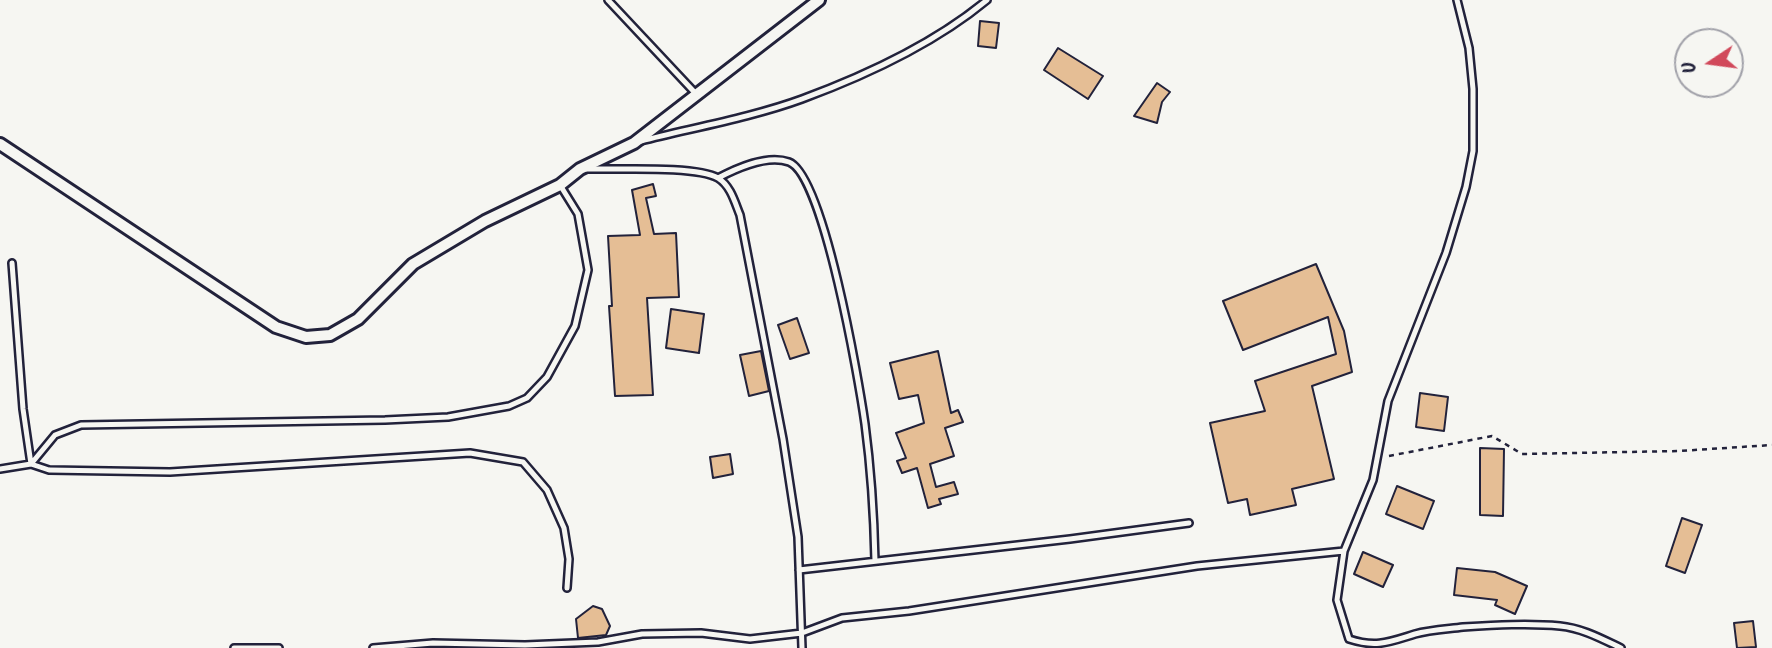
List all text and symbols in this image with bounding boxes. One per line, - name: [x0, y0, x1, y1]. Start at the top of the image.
- north arrow: [1674, 28, 1744, 98]
- text: U: [1675, 58, 1706, 76]

